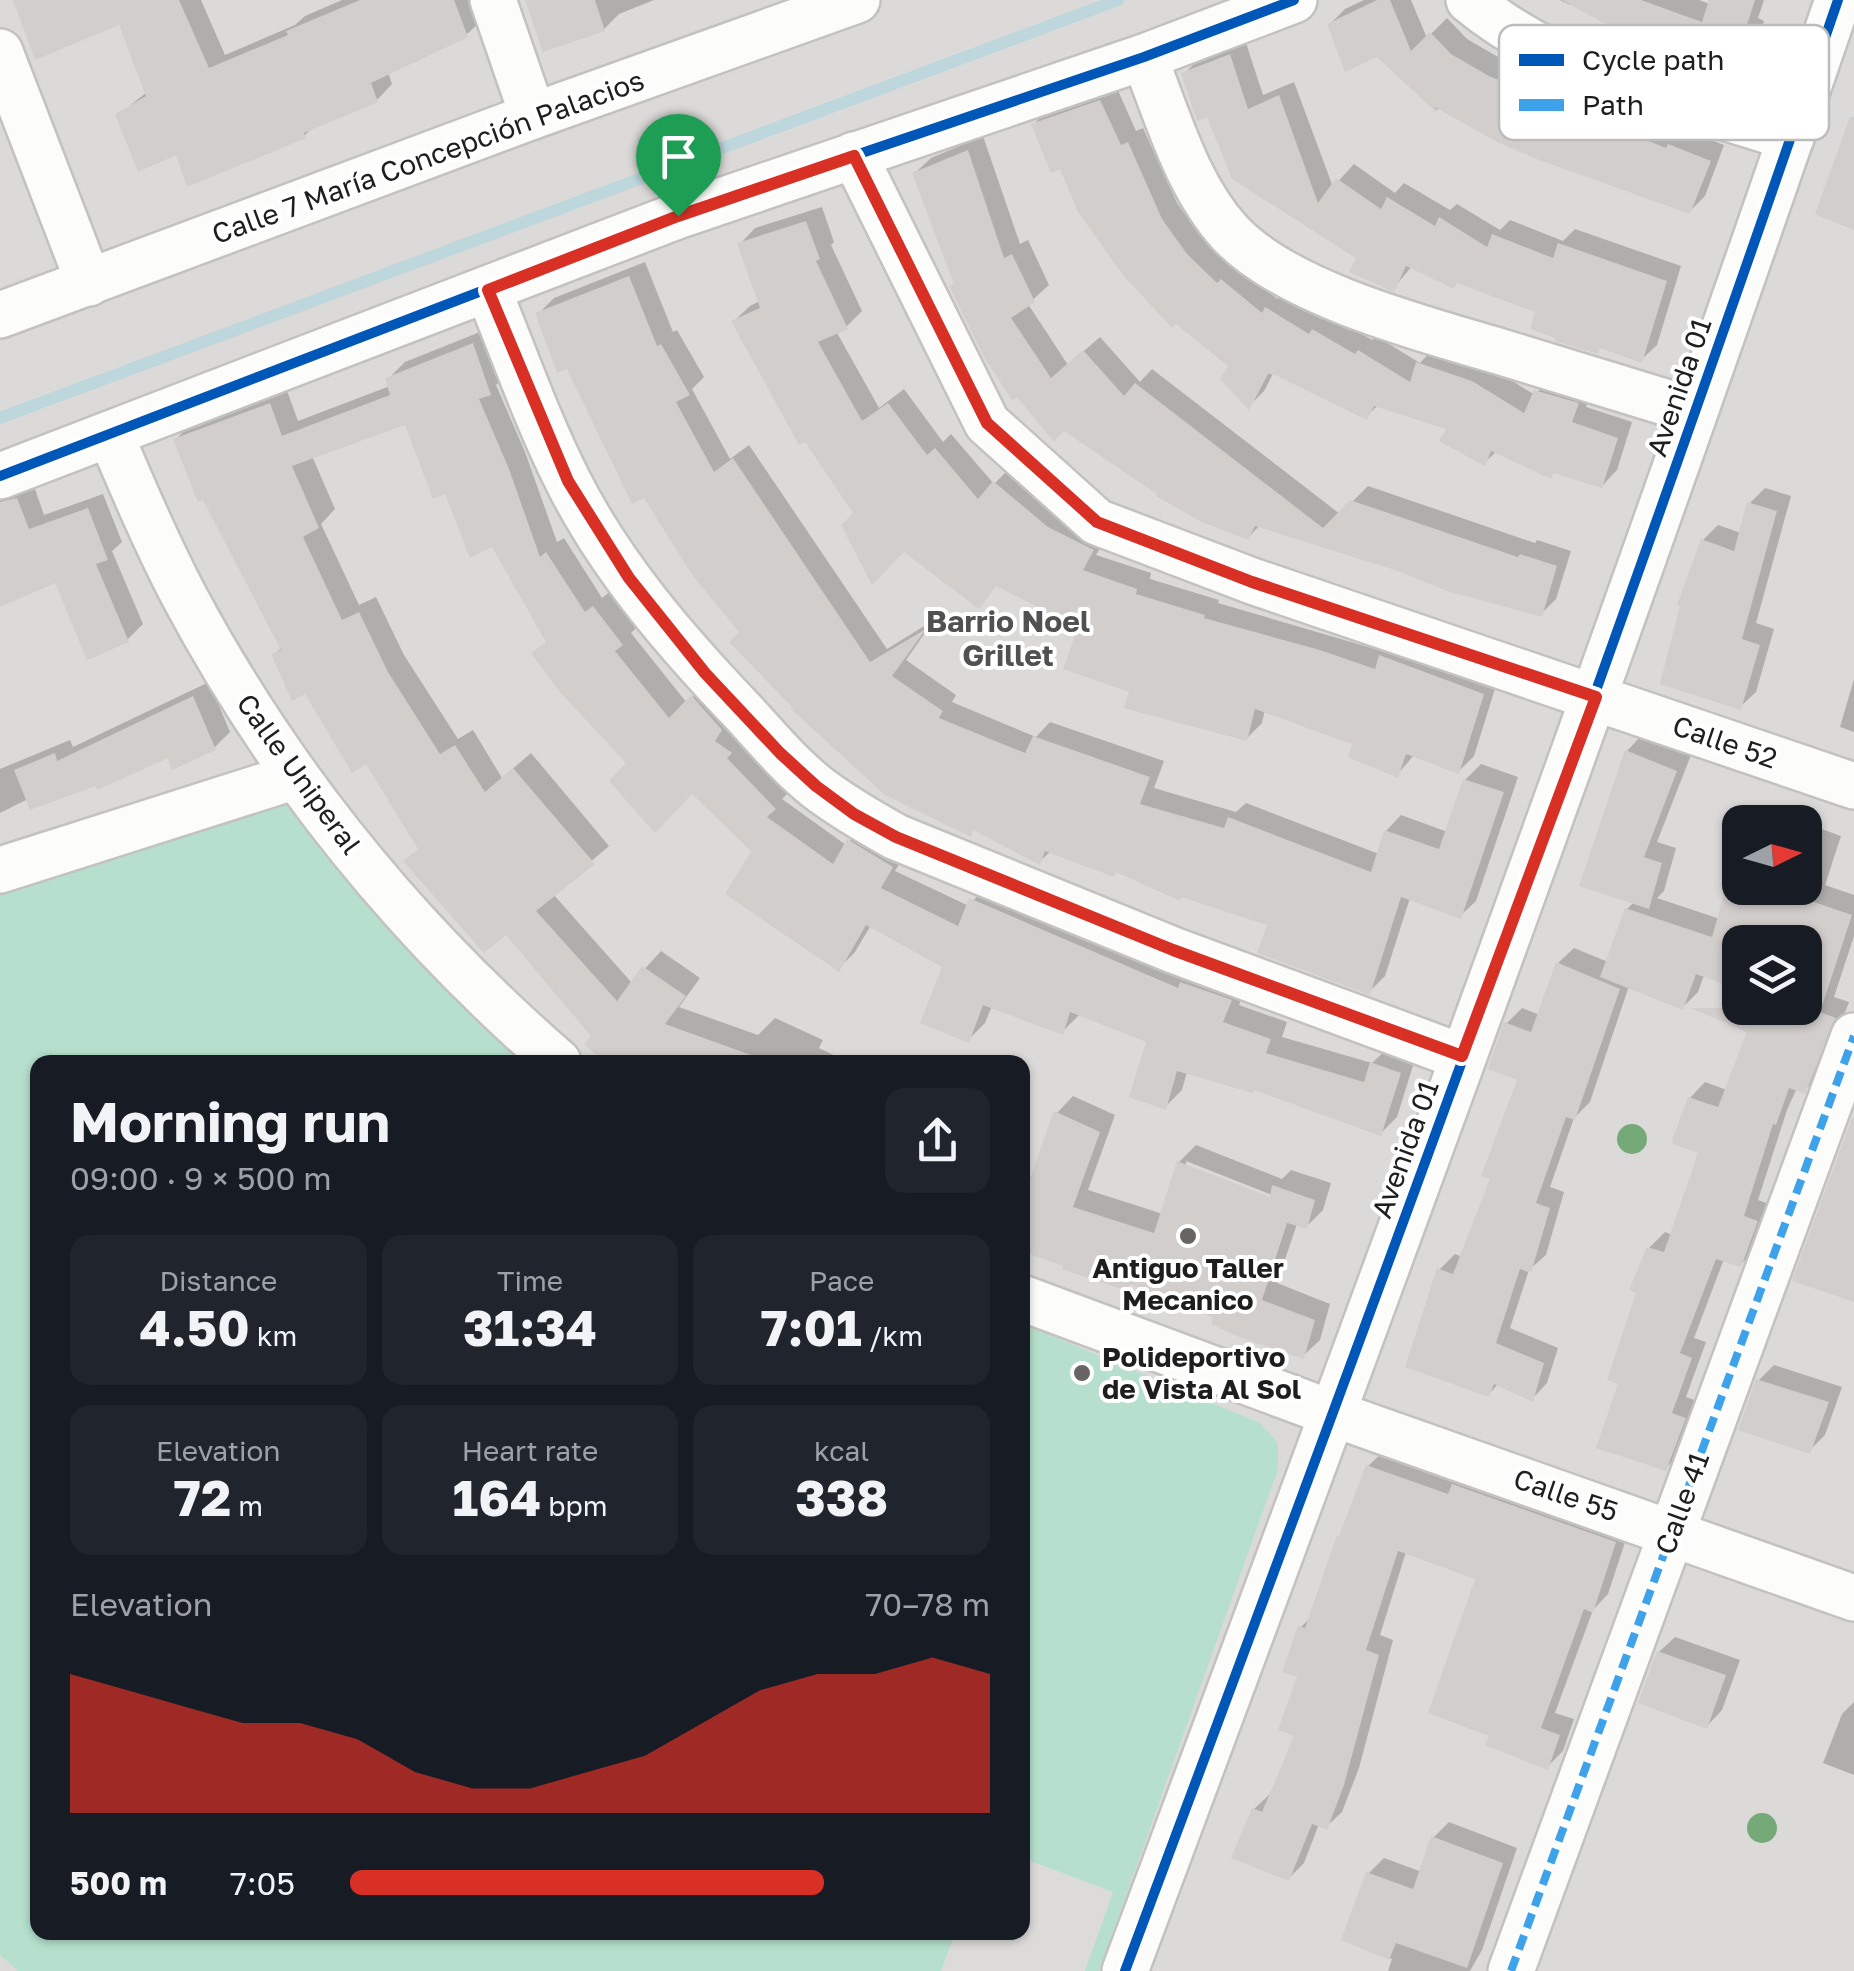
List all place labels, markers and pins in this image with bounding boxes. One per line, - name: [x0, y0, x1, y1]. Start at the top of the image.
- pin: [636, 114, 721, 217]
- marker: Antiguo Taller Mecanico: [1177, 1225, 1199, 1247]
- place label: Antiguo Taller Mecanico: [1092, 1251, 1284, 1316]
- place label: Polideportivo de Vista Al Sol: [1102, 1340, 1301, 1405]
- marker: Polideportivo de Vista Al Sol: [1071, 1362, 1093, 1384]

